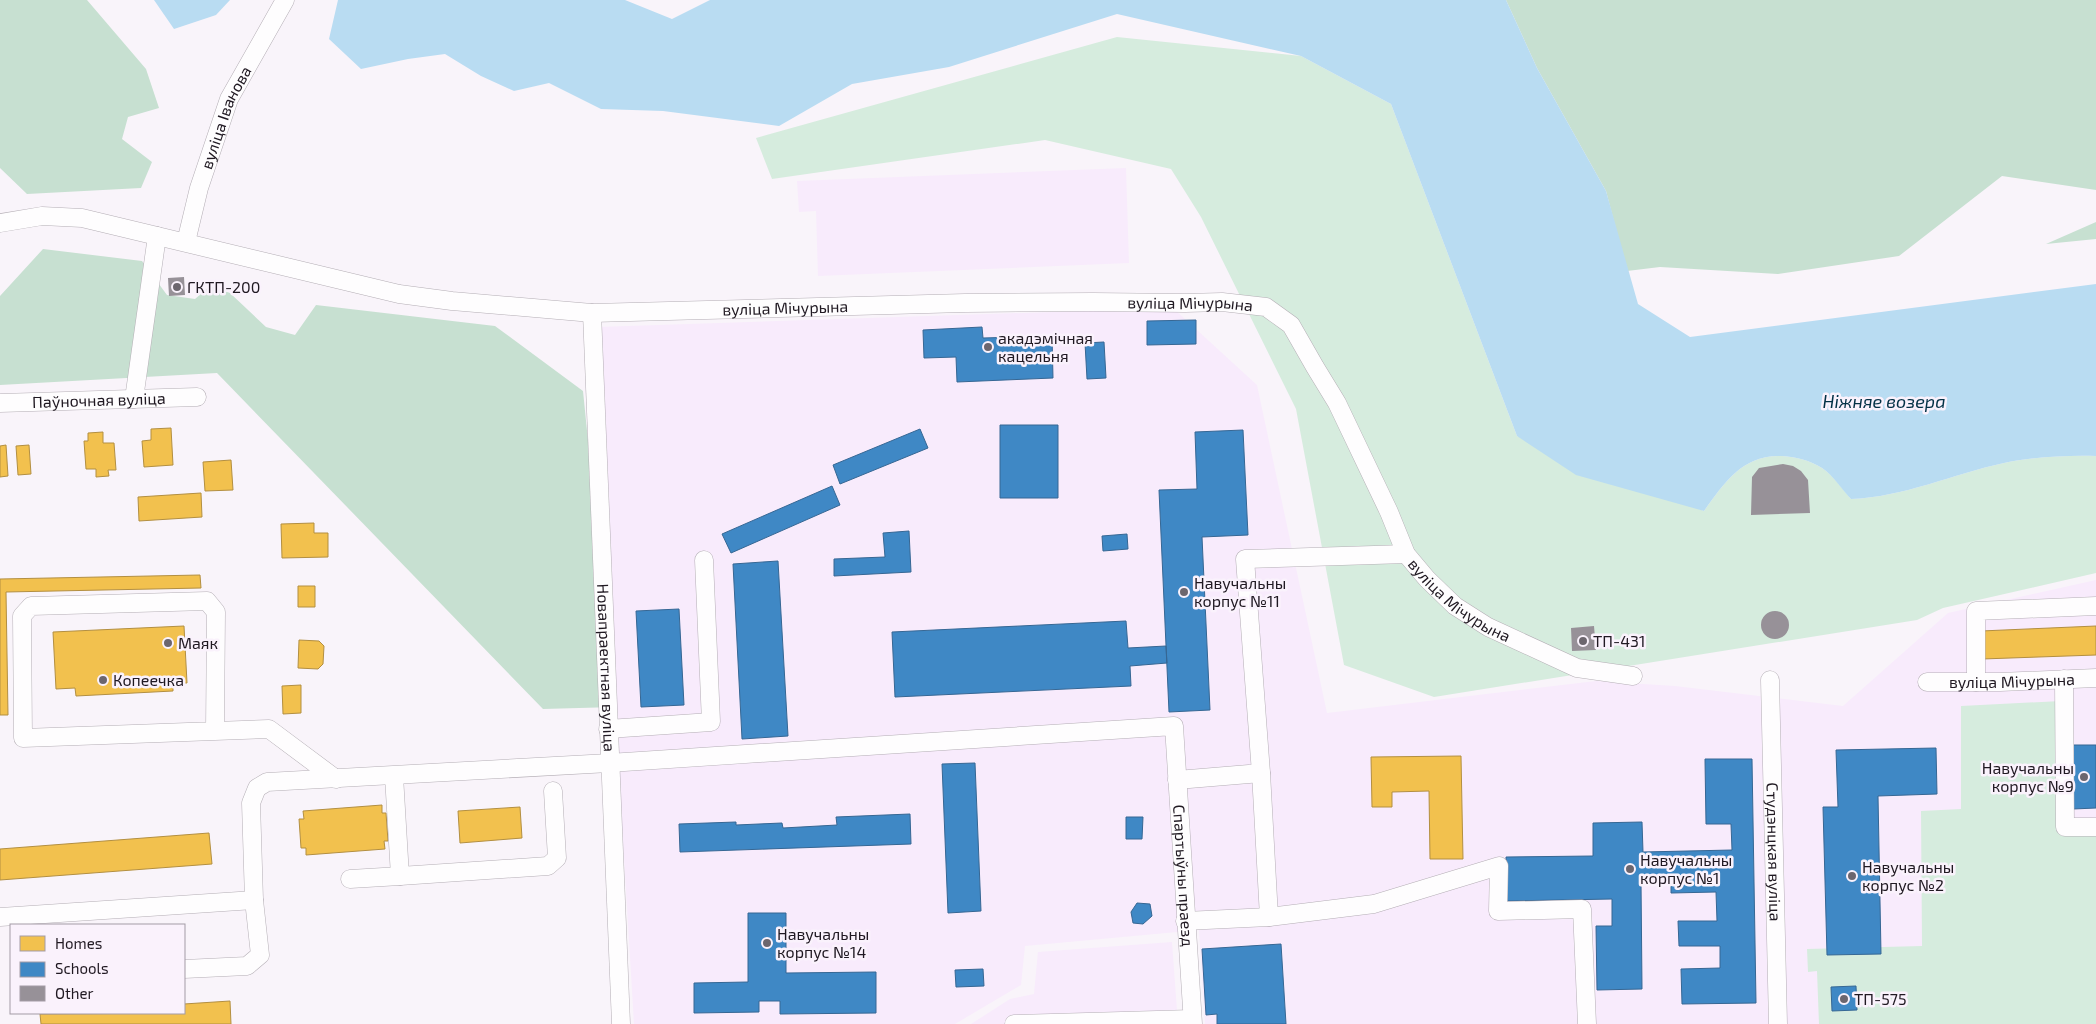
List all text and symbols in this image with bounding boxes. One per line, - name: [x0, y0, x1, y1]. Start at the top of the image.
- street label: вуліца Іванова: [196, 62, 255, 171]
- place label: ГКТП-200: [187, 277, 260, 296]
- marker: ГКТП-200: [171, 281, 183, 293]
- street label: вуліца Мічурына: [1127, 292, 1254, 314]
- street label: вуліца Мічурына: [722, 296, 848, 319]
- place label: акадэмічная кацельня: [998, 328, 1093, 365]
- marker: акадэмічная кацельня: [982, 341, 994, 353]
- street label: Паўночная вуліца: [32, 388, 166, 411]
- water label: Ніжняе возера: [1822, 390, 1946, 412]
- street label: вуліца Мічурына: [1405, 554, 1514, 645]
- place label: Навучальны корпус №11: [1194, 573, 1286, 611]
- street label: Новапраектная вуліца: [594, 583, 620, 752]
- marker: Навучальны корпус №11: [1178, 586, 1190, 598]
- place label: ТП-431: [1593, 631, 1645, 650]
- place label: Маяк: [178, 633, 219, 652]
- marker: ТП-431: [1577, 635, 1589, 647]
- marker: Маяк: [162, 637, 174, 649]
- street label: вуліца Мічурына: [1949, 669, 2075, 692]
- place label: Копеечка: [113, 670, 184, 689]
- marker: Копеечка: [97, 674, 109, 686]
- place label: Навучальны корпус №9: [1982, 758, 2074, 796]
- marker: Навучальны корпус №9: [2078, 771, 2090, 783]
- street label: Студэнцкая вуліца: [1763, 782, 1786, 922]
- street label: Спартыўны праезд: [1170, 804, 1198, 947]
- place label: Навучальны корпус №1: [1640, 850, 1732, 888]
- place label: Навучальны корпус №2: [1862, 857, 1954, 895]
- marker: Навучальны корпус №1: [1624, 863, 1636, 875]
- marker: Навучальны корпус №2: [1846, 870, 1858, 882]
- legend: [10, 924, 185, 1014]
- place label: Навучальны корпус №14: [777, 924, 869, 962]
- text: Homes: [55, 934, 102, 952]
- marker: Навучальны корпус №14: [761, 937, 773, 949]
- text: Schools: [55, 959, 109, 977]
- text: Other: [55, 984, 94, 1002]
- place label: ТП-575: [1854, 989, 1907, 1008]
- marker: ТП-575: [1838, 993, 1850, 1005]

